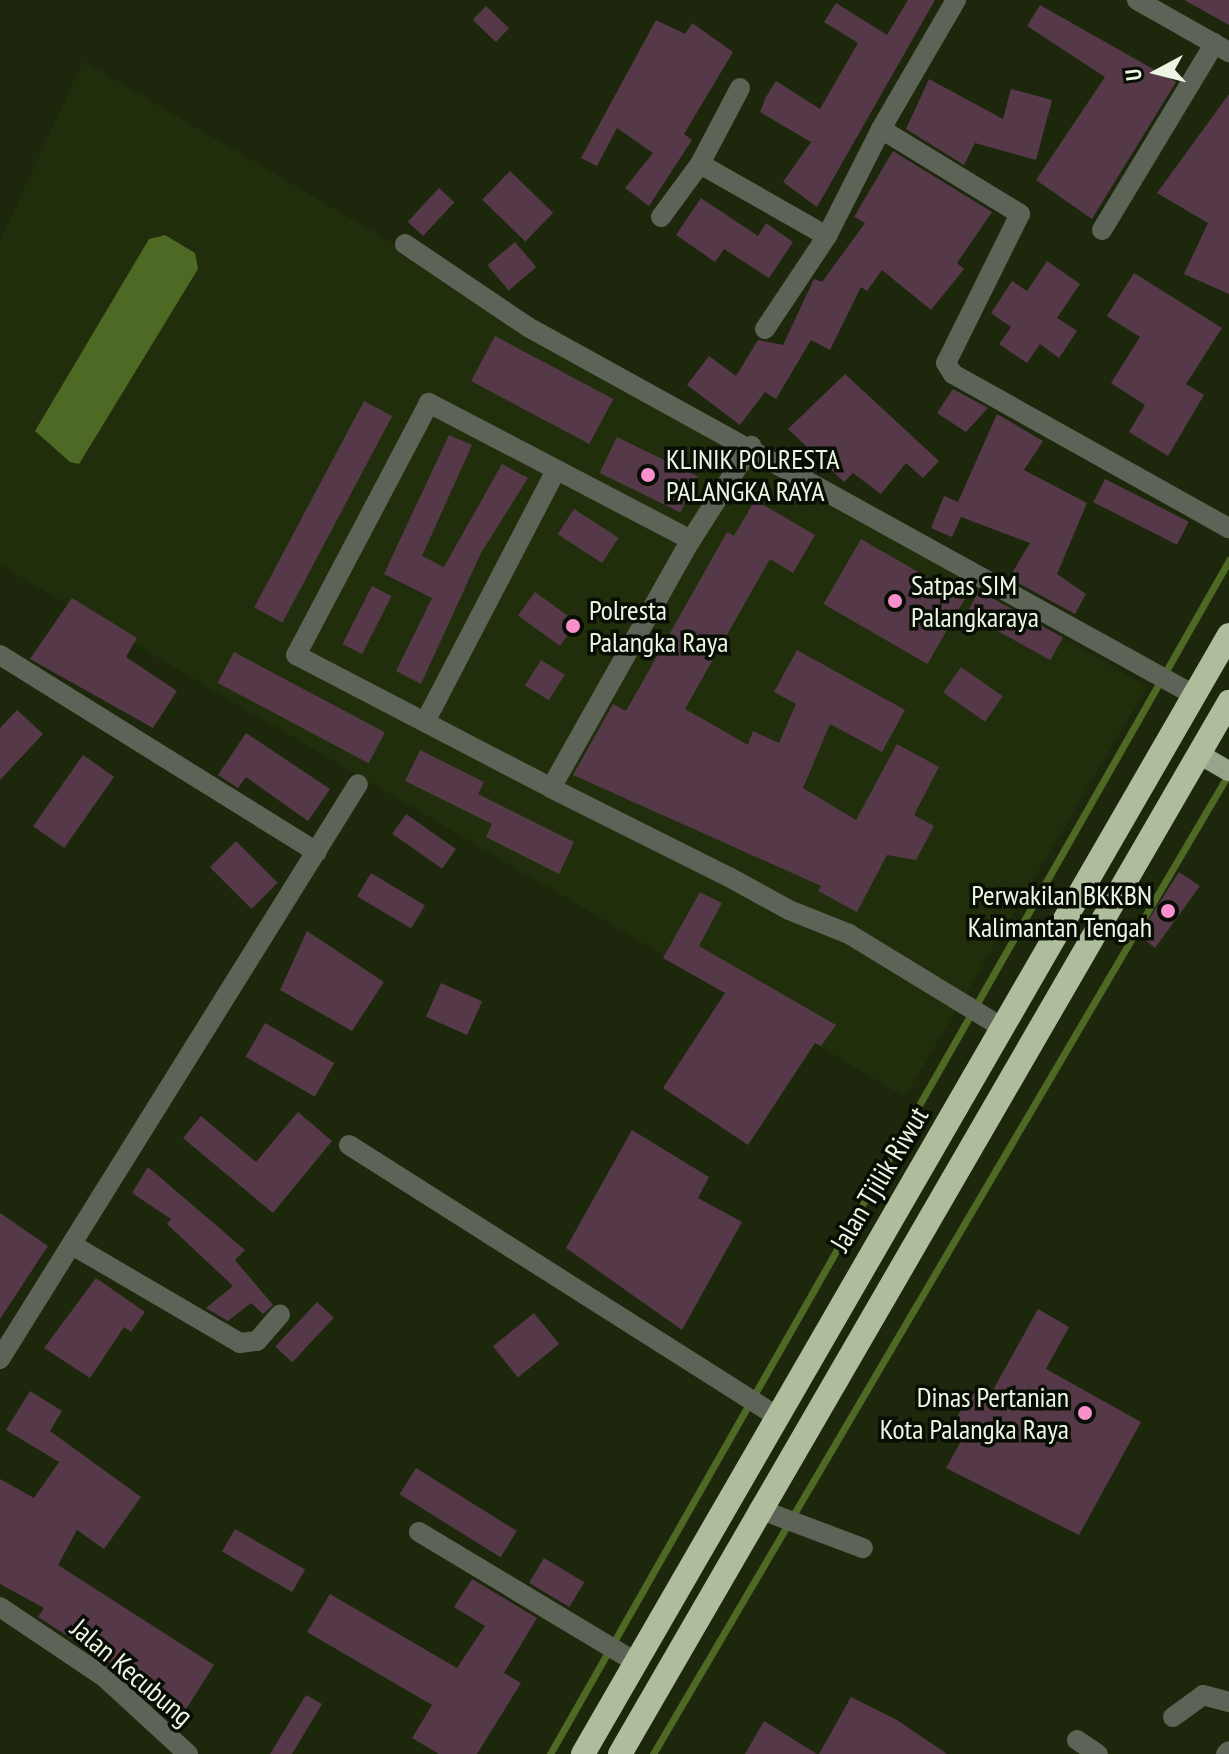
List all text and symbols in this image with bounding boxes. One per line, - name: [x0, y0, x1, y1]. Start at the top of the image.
- north arrow: [1117, 32, 1197, 112]
- text: U: [1119, 68, 1148, 82]
- place label: KLINIK POLRESTA PALANGKA RAYA: [666, 442, 840, 508]
- marker: KLINIK POLRESTA PALANGKA RAYA: [637, 464, 659, 486]
- place label: Satpas SIM Palangkaraya: [911, 568, 1039, 634]
- marker: Satpas SIM Palangkaraya: [886, 592, 904, 610]
- place label: Polresta Palangka Raya: [589, 593, 729, 659]
- marker: Polresta Palangka Raya: [564, 617, 582, 635]
- place label: Perwakilan BKKBN Kalimantan Tengah: [967, 878, 1152, 944]
- marker: Perwakilan BKKBN Kalimantan Tengah: [1159, 902, 1177, 920]
- street label: Jalan Tjilik Riwut: [822, 1100, 936, 1258]
- place label: Dinas Pertanian Kota Palangka Raya: [880, 1380, 1069, 1446]
- marker: Dinas Pertanian Kota Palangka Raya: [1076, 1404, 1094, 1422]
- street label: Jalan Kecubung: [64, 1611, 200, 1733]

